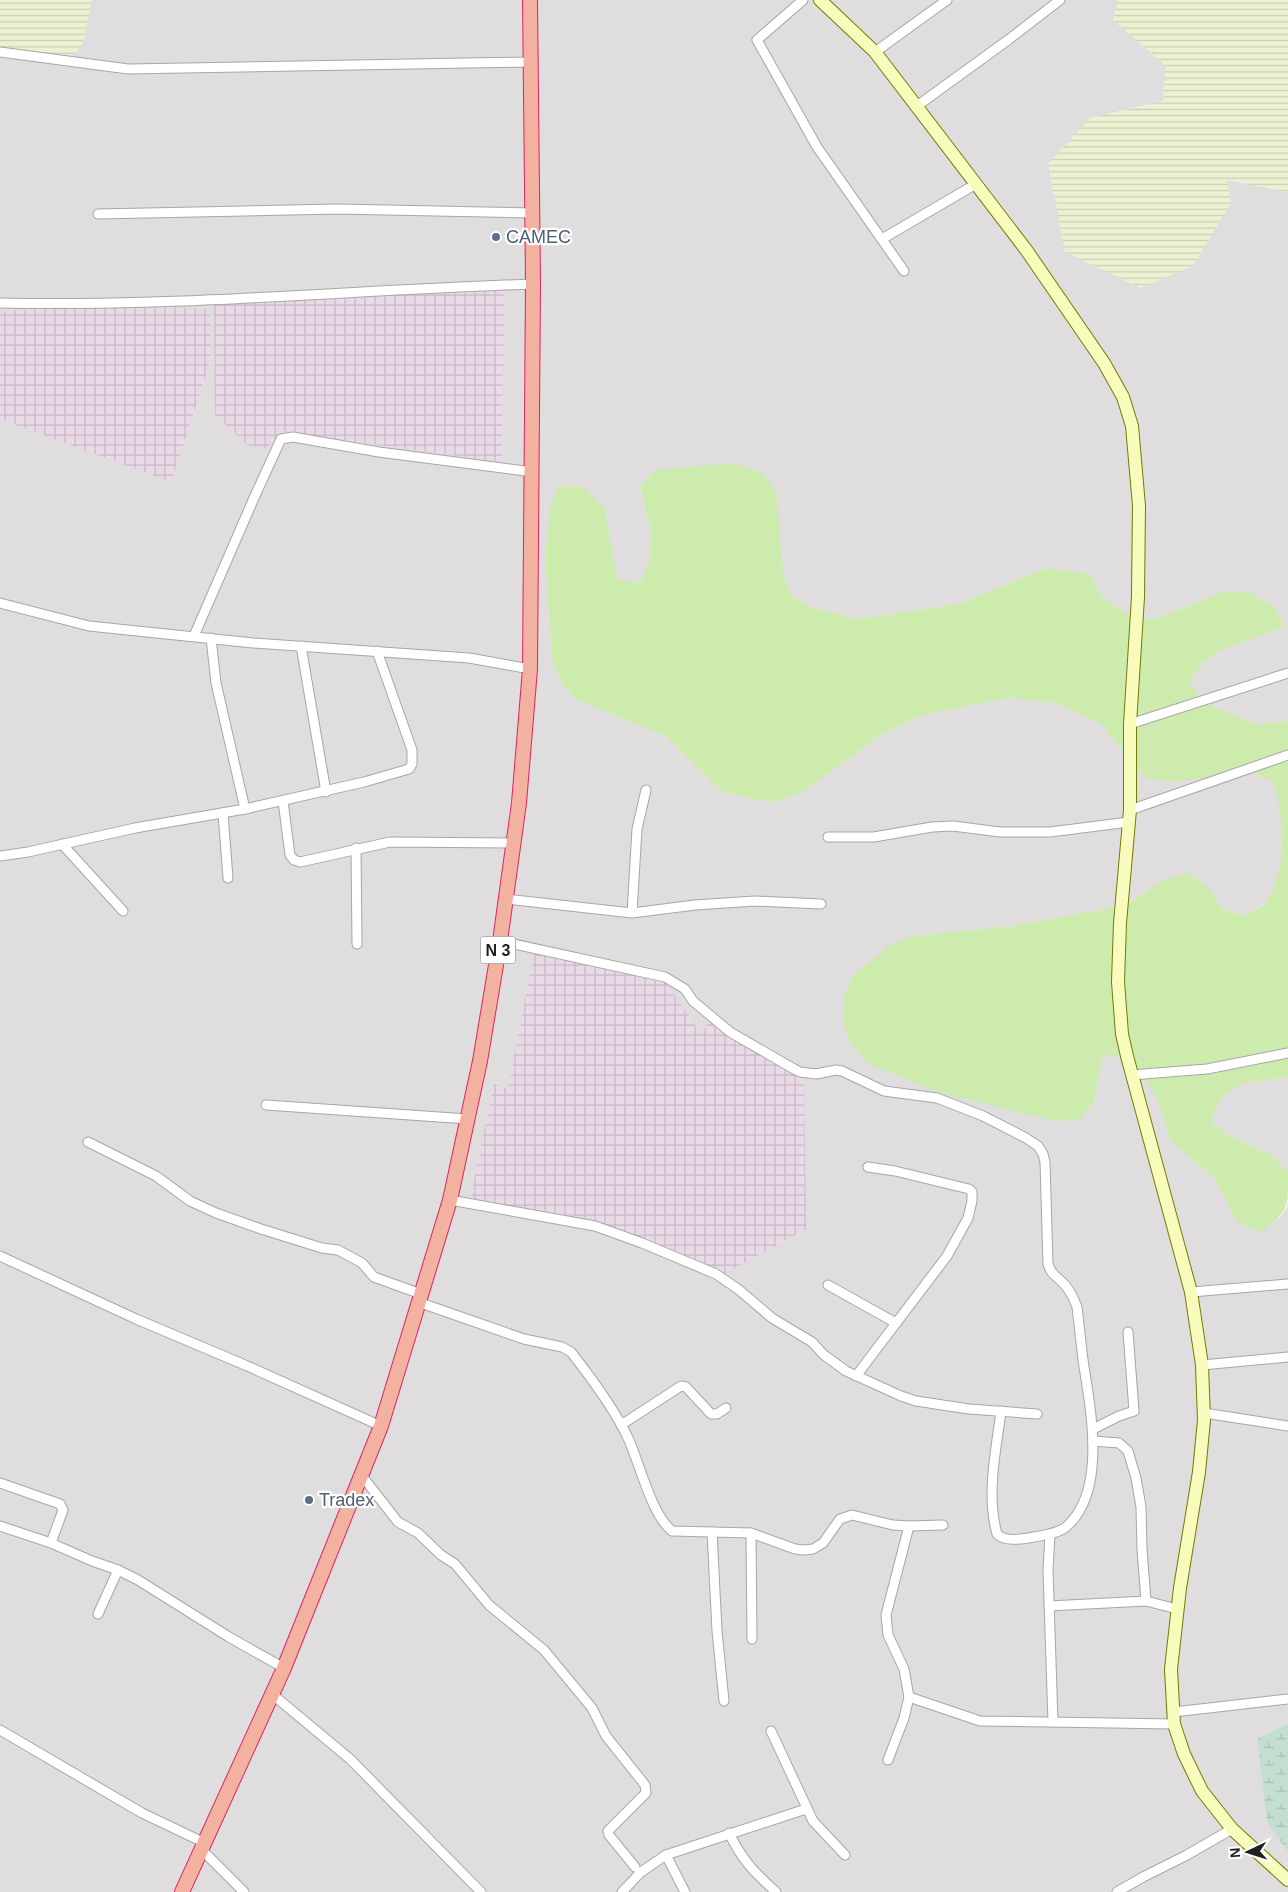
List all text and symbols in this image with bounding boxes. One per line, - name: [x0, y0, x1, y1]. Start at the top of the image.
- place label: CAMEC: [506, 227, 571, 247]
- marker: CAMEC: [490, 231, 502, 243]
- road number: N 3: [480, 936, 516, 964]
- place label: Tradex: [319, 1490, 374, 1510]
- marker: Tradex: [303, 1494, 315, 1506]
- north arrow: [1223, 1827, 1273, 1877]
- text: N: [1227, 1847, 1243, 1859]

